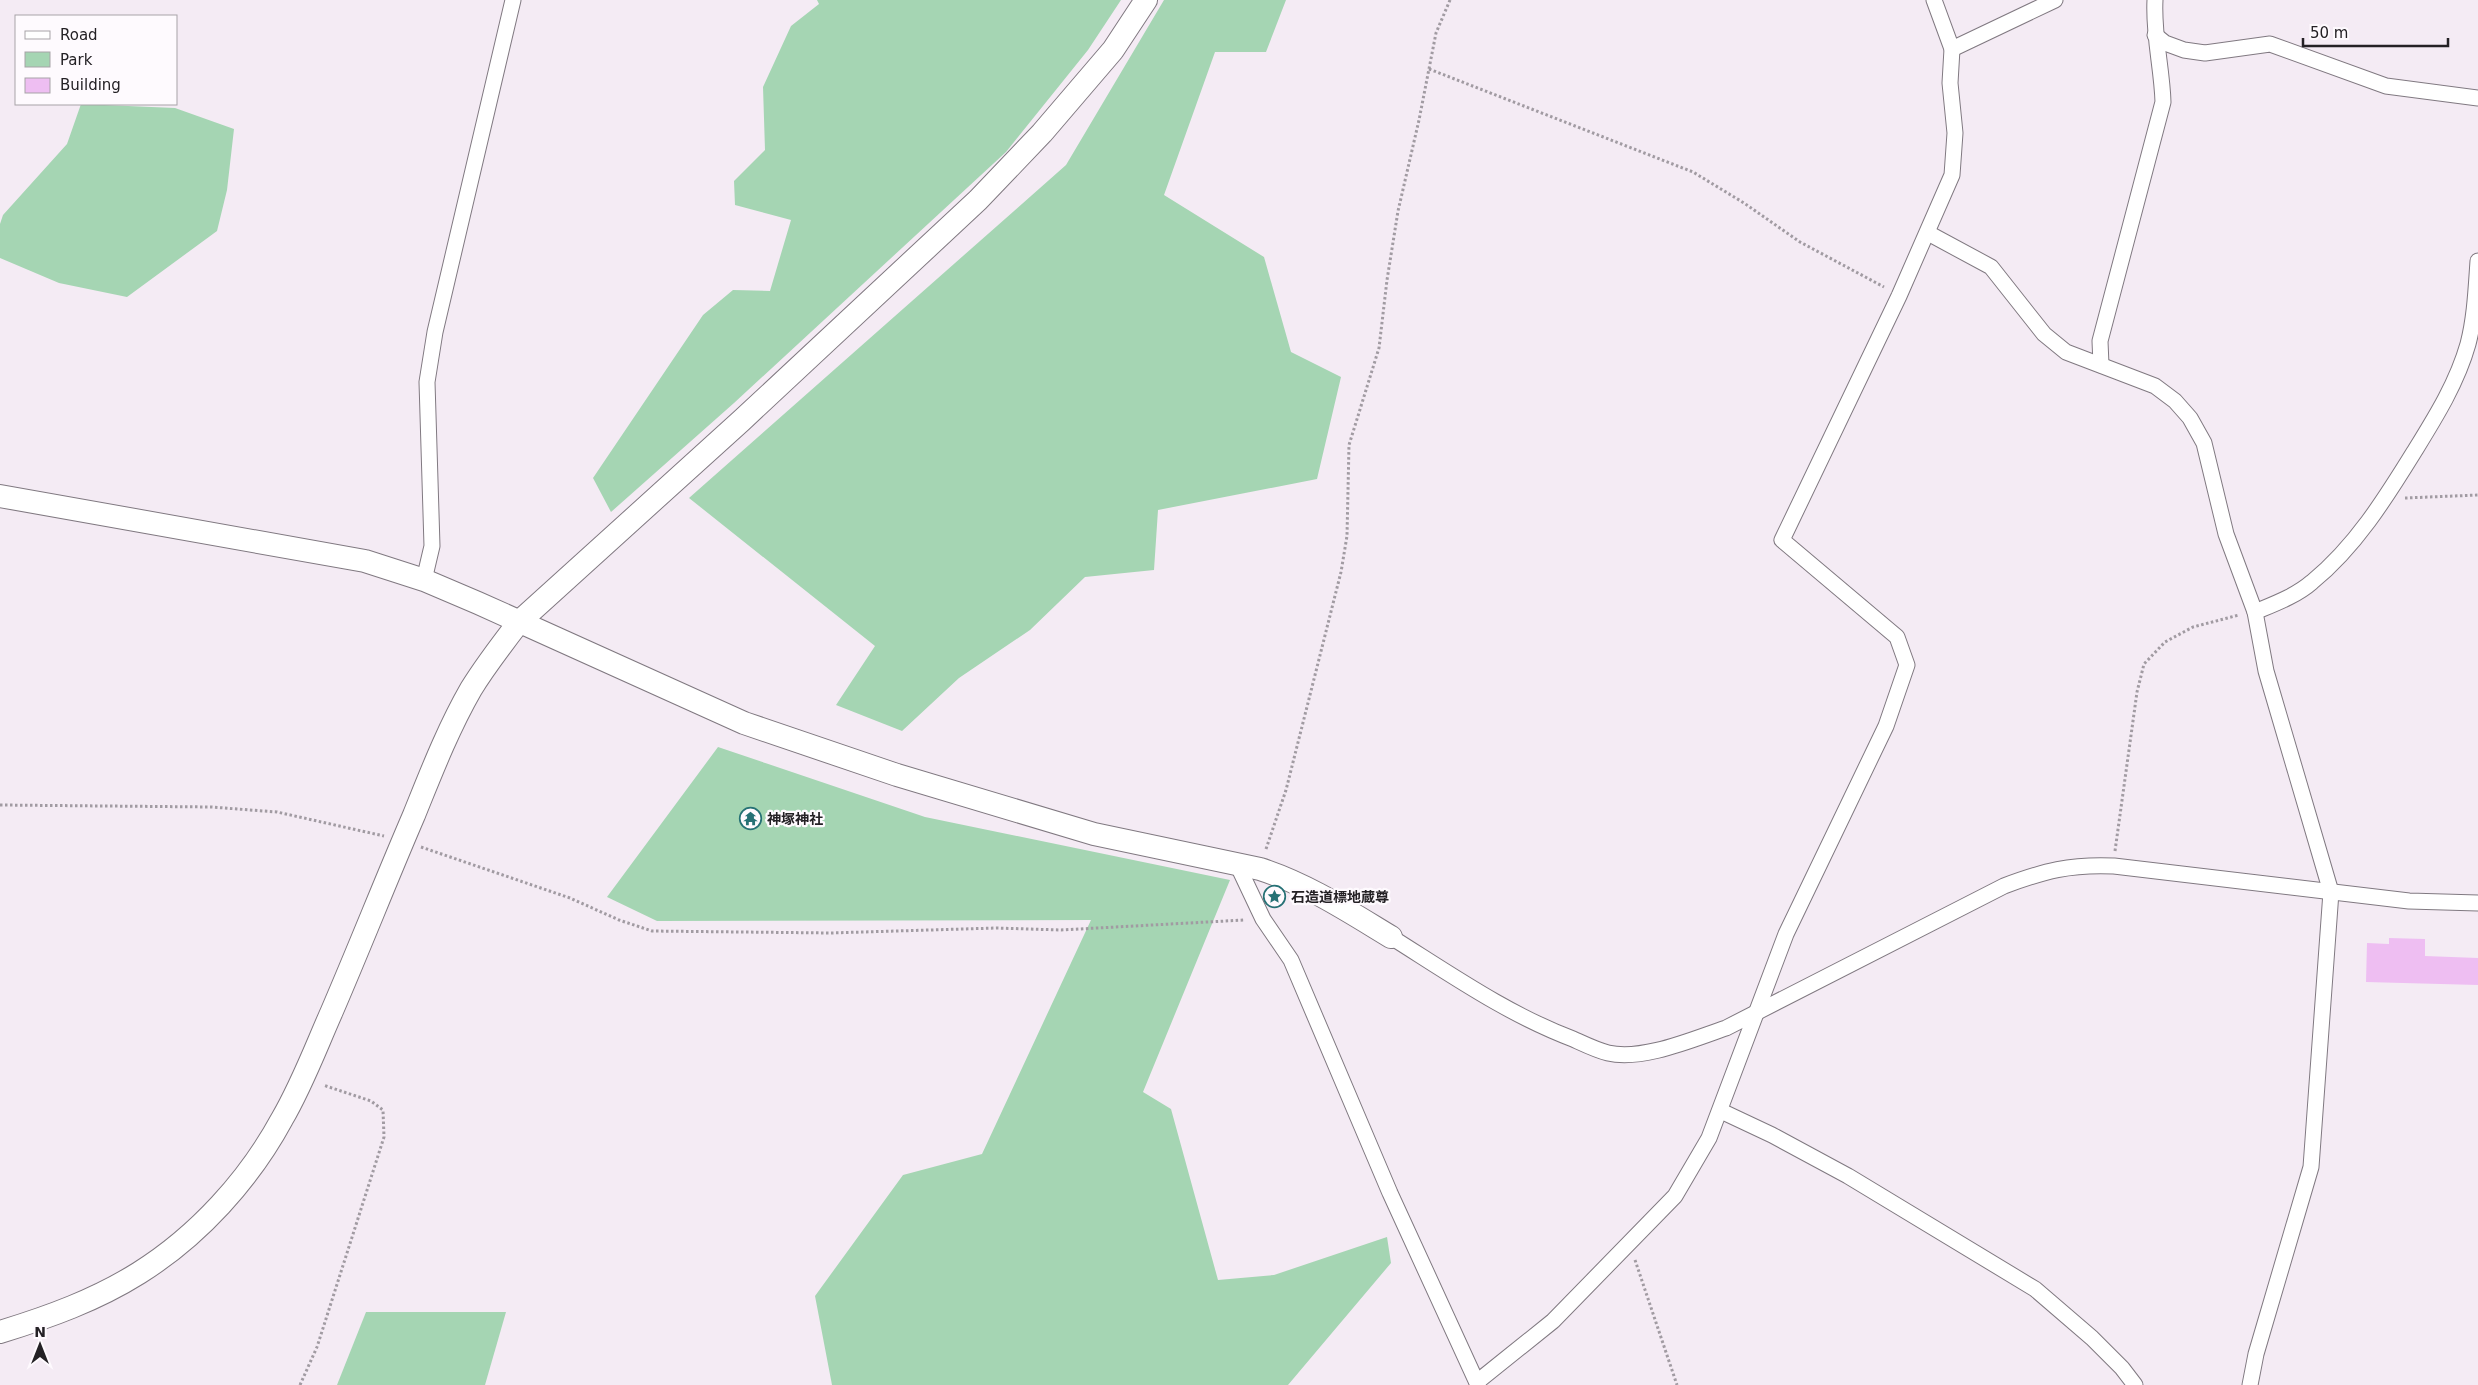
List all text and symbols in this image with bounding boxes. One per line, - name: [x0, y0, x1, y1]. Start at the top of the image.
- legend: [15, 15, 178, 105]
- scale bar: [2303, 15, 2448, 47]
- text: 50 m: [2310, 24, 2348, 42]
- text: Road: [60, 26, 98, 44]
- text: Park: [60, 51, 93, 69]
- text: Building: [60, 76, 121, 94]
- temple icon: 神塚神社: [739, 807, 763, 831]
- place label: 神塚神社: [767, 811, 823, 827]
- place icon: 石造道標地蔵尊: [1263, 885, 1287, 909]
- place label: 石造道標地蔵尊: [1291, 889, 1389, 905]
- north arrow: [15, 1320, 65, 1370]
- text: N: [34, 1324, 46, 1340]

